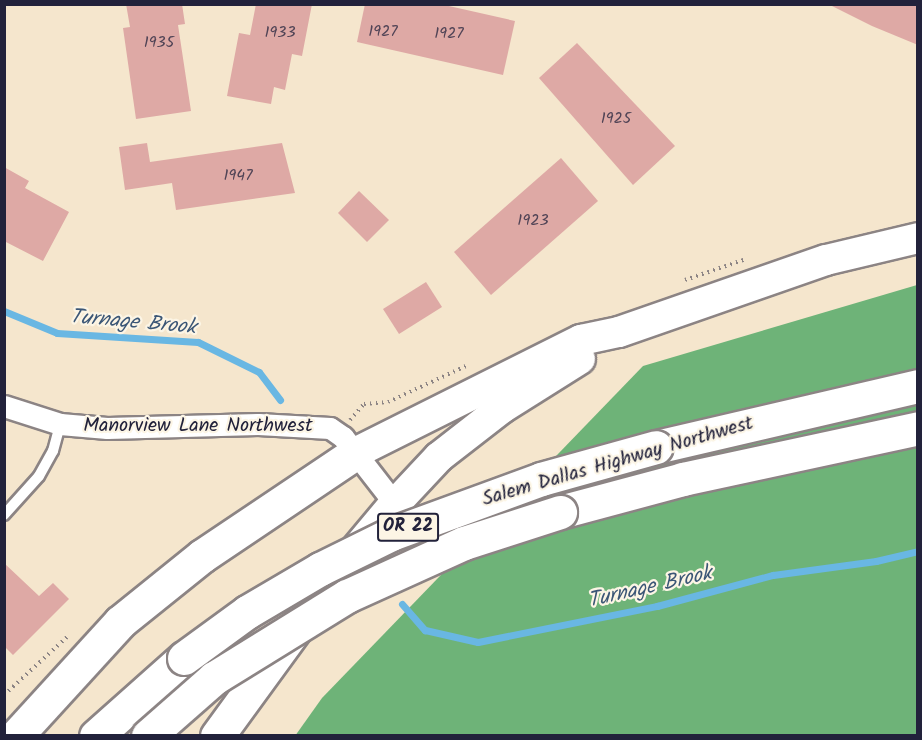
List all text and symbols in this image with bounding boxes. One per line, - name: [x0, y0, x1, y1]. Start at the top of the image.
- house number: 1927: [368, 22, 398, 42]
- house number: 1933: [264, 23, 296, 43]
- house number: 1927: [434, 24, 464, 44]
- house number: 1935: [144, 33, 174, 53]
- house number: 1925: [601, 109, 631, 129]
- house number: 1947: [223, 166, 253, 186]
- house number: 1923: [517, 211, 549, 231]
- water label: Turnage Brook: [69, 305, 197, 341]
- street label: Salem Dallas Highway Northwest: [480, 412, 756, 512]
- street label: Manorview Lane Northwest: [83, 414, 313, 438]
- road number: OR 22: [376, 512, 440, 542]
- water label: Turnage Brook: [586, 562, 714, 614]

